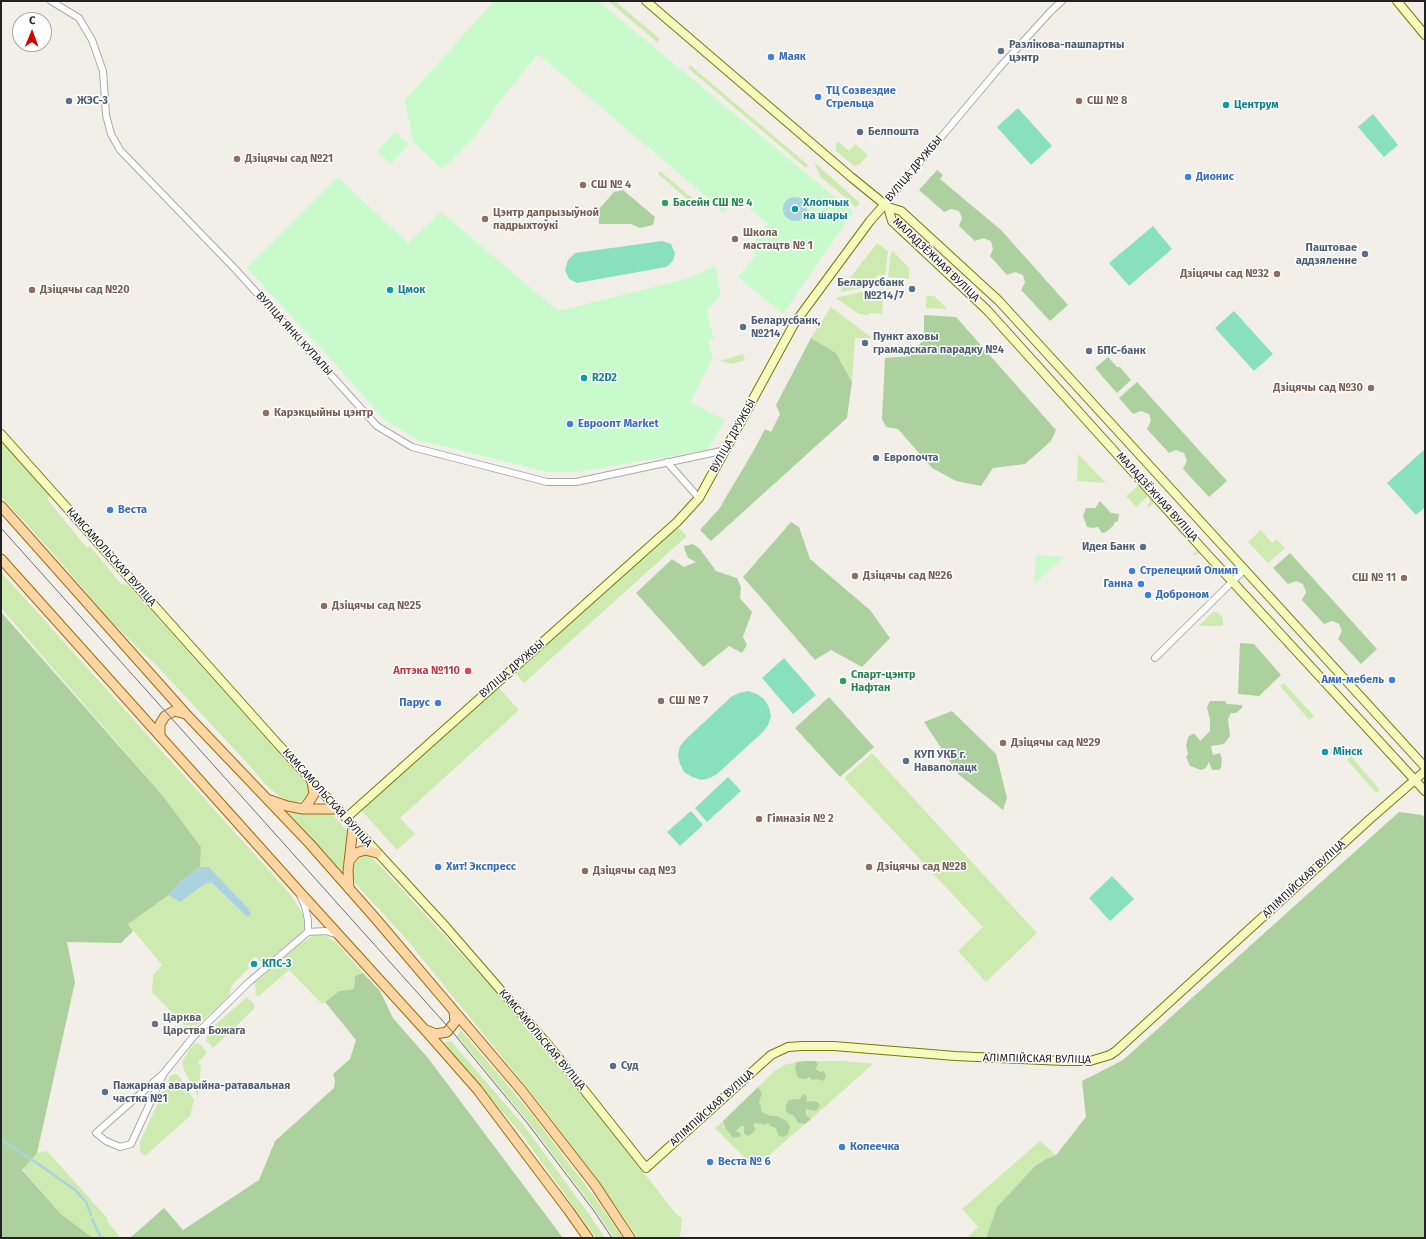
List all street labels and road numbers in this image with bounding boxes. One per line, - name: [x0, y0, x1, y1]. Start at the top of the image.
- street label: ВУЛІЦА ДРУЖБЫ: [882, 133, 946, 205]
- street label: МАЛАДЗЁЖНАЯ ВУЛІЦА: [890, 215, 982, 305]
- street label: ВУЛІЦА ЯНКІ КУПАЛЫ: [253, 289, 335, 379]
- street label: ВУЛІЦА ДРУЖБЫ: [707, 397, 759, 475]
- street label: МАЛАДЗЁЖНАЯ ВУЛІЦА: [1113, 450, 1201, 544]
- street label: КАМСАМОЛЬСКАЯ ВУЛІЦА: [63, 505, 159, 609]
- street label: ВУЛІЦА ДРУЖБЫ: [477, 637, 547, 701]
- street label: КАМСАМОЛЬСКАЯ ВУЛІЦА: [279, 746, 375, 850]
- street label: АЛІМПІЙСКАЯ ВУЛІЦА: [1260, 837, 1348, 921]
- street label: КАМСАМОЛЬСКАЯ ВУЛІЦА: [496, 987, 588, 1093]
- street label: АЛІМПІЙСКАЯ ВУЛІЦА: [983, 1051, 1091, 1067]
- street label: АЛІМПІЙСКАЯ ВУЛІЦА: [667, 1067, 757, 1149]

